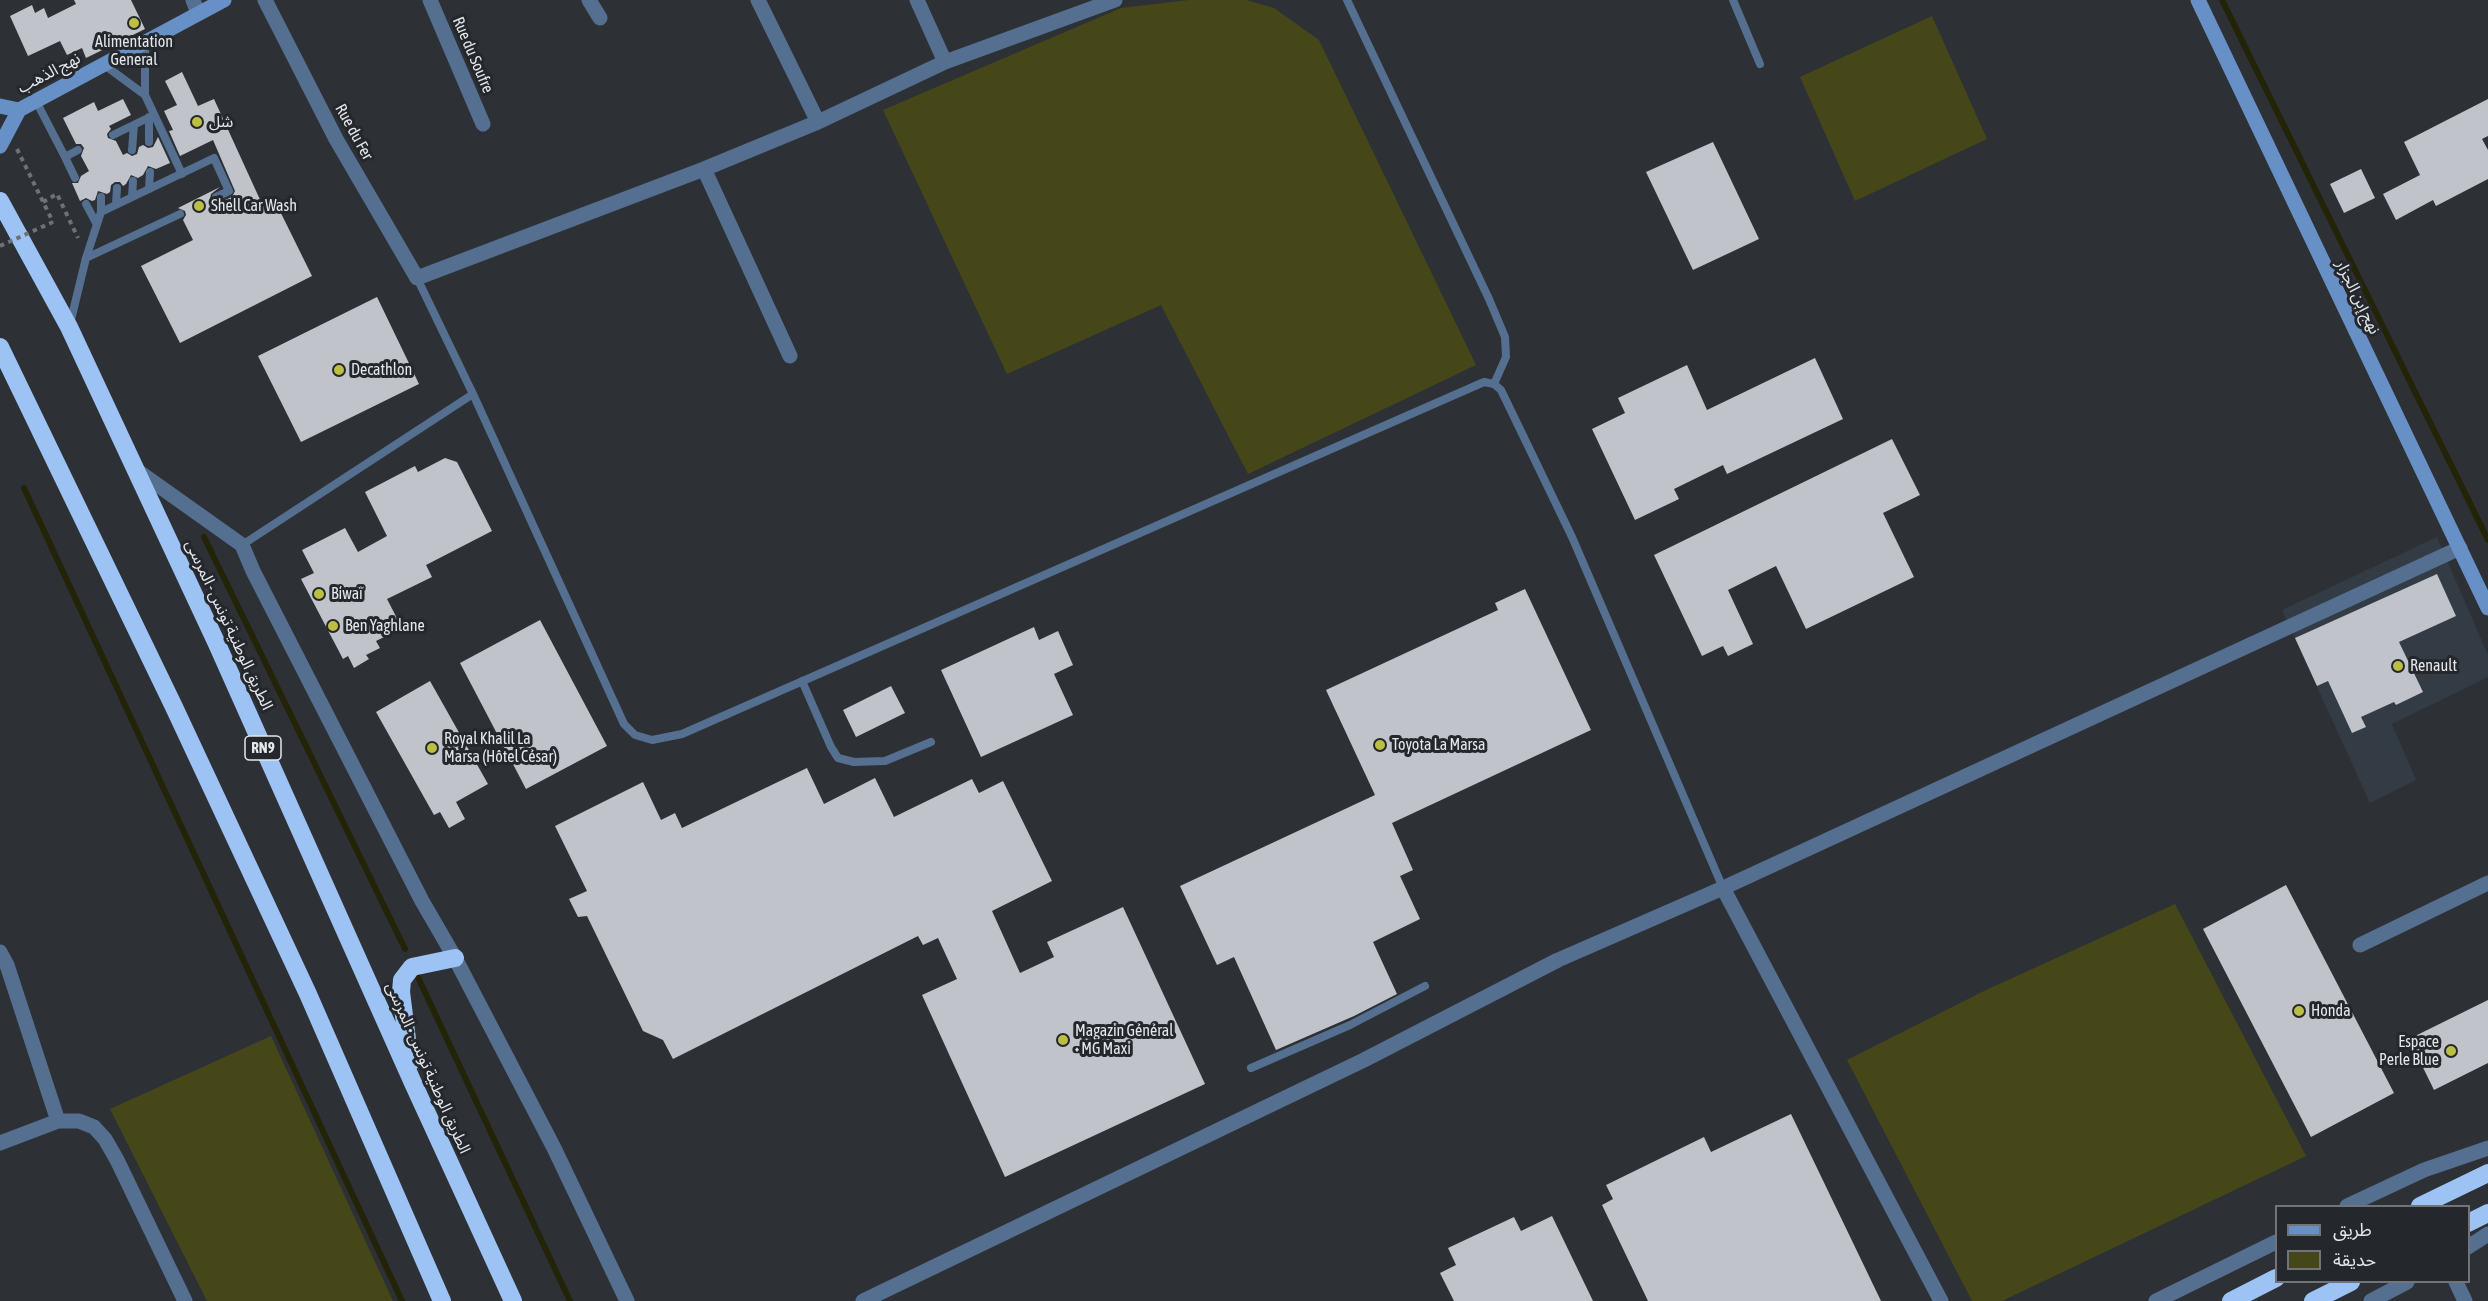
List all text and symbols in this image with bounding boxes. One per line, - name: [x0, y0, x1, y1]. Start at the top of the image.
- street label: Rue du Soufre: [448, 14, 498, 96]
- marker: Alimentation General: [127, 16, 141, 30]
- place label: Alimentation General: [95, 32, 173, 70]
- street label: نهج الذهب: [14, 49, 84, 97]
- street label: Rue du Fer: [331, 101, 377, 163]
- place label: شل: [209, 112, 233, 132]
- marker: شل: [190, 115, 204, 129]
- place label: Shell Car Wash: [211, 196, 297, 216]
- marker: Shell Car Wash: [192, 199, 206, 213]
- street label: نهج إبن الجزار: [2332, 257, 2384, 337]
- place label: Decathlon: [351, 360, 412, 380]
- marker: Decathlon: [332, 363, 346, 377]
- street label: الطريق الوطنية تونس - المرسى: [181, 537, 277, 713]
- place label: Biwaï: [331, 584, 363, 604]
- marker: Biwaï: [312, 587, 326, 601]
- place label: Ben Yaghlane: [345, 616, 425, 636]
- marker: Ben Yaghlane: [326, 619, 340, 633]
- place label: Renault: [2410, 656, 2457, 676]
- marker: Renault: [2391, 659, 2405, 673]
- place label: Royal Khalil La Marsa (Hôtel César): [444, 729, 557, 767]
- place label: Toyota La Marsa: [1392, 735, 1485, 755]
- road number: RN9: [245, 736, 281, 760]
- marker: Toyota La Marsa: [1373, 738, 1387, 752]
- marker: Royal Khalil La Marsa (Hôtel César): [425, 741, 439, 755]
- street label: الطريق الوطنية تونس - المرسى: [381, 979, 475, 1157]
- place label: Honda: [2311, 1001, 2351, 1021]
- marker: Honda: [2292, 1004, 2306, 1018]
- place label: Magazin Général - MG Maxi: [1075, 1021, 1173, 1059]
- place label: Espace Perle Blue: [2379, 1032, 2439, 1070]
- marker: Magazin Général - MG Maxi: [1056, 1033, 1070, 1047]
- marker: Espace Perle Blue: [2444, 1044, 2458, 1058]
- legend: [2275, 1205, 2470, 1283]
- text: طريق: [2333, 1219, 2372, 1240]
- text: حديقة: [2333, 1249, 2376, 1270]

